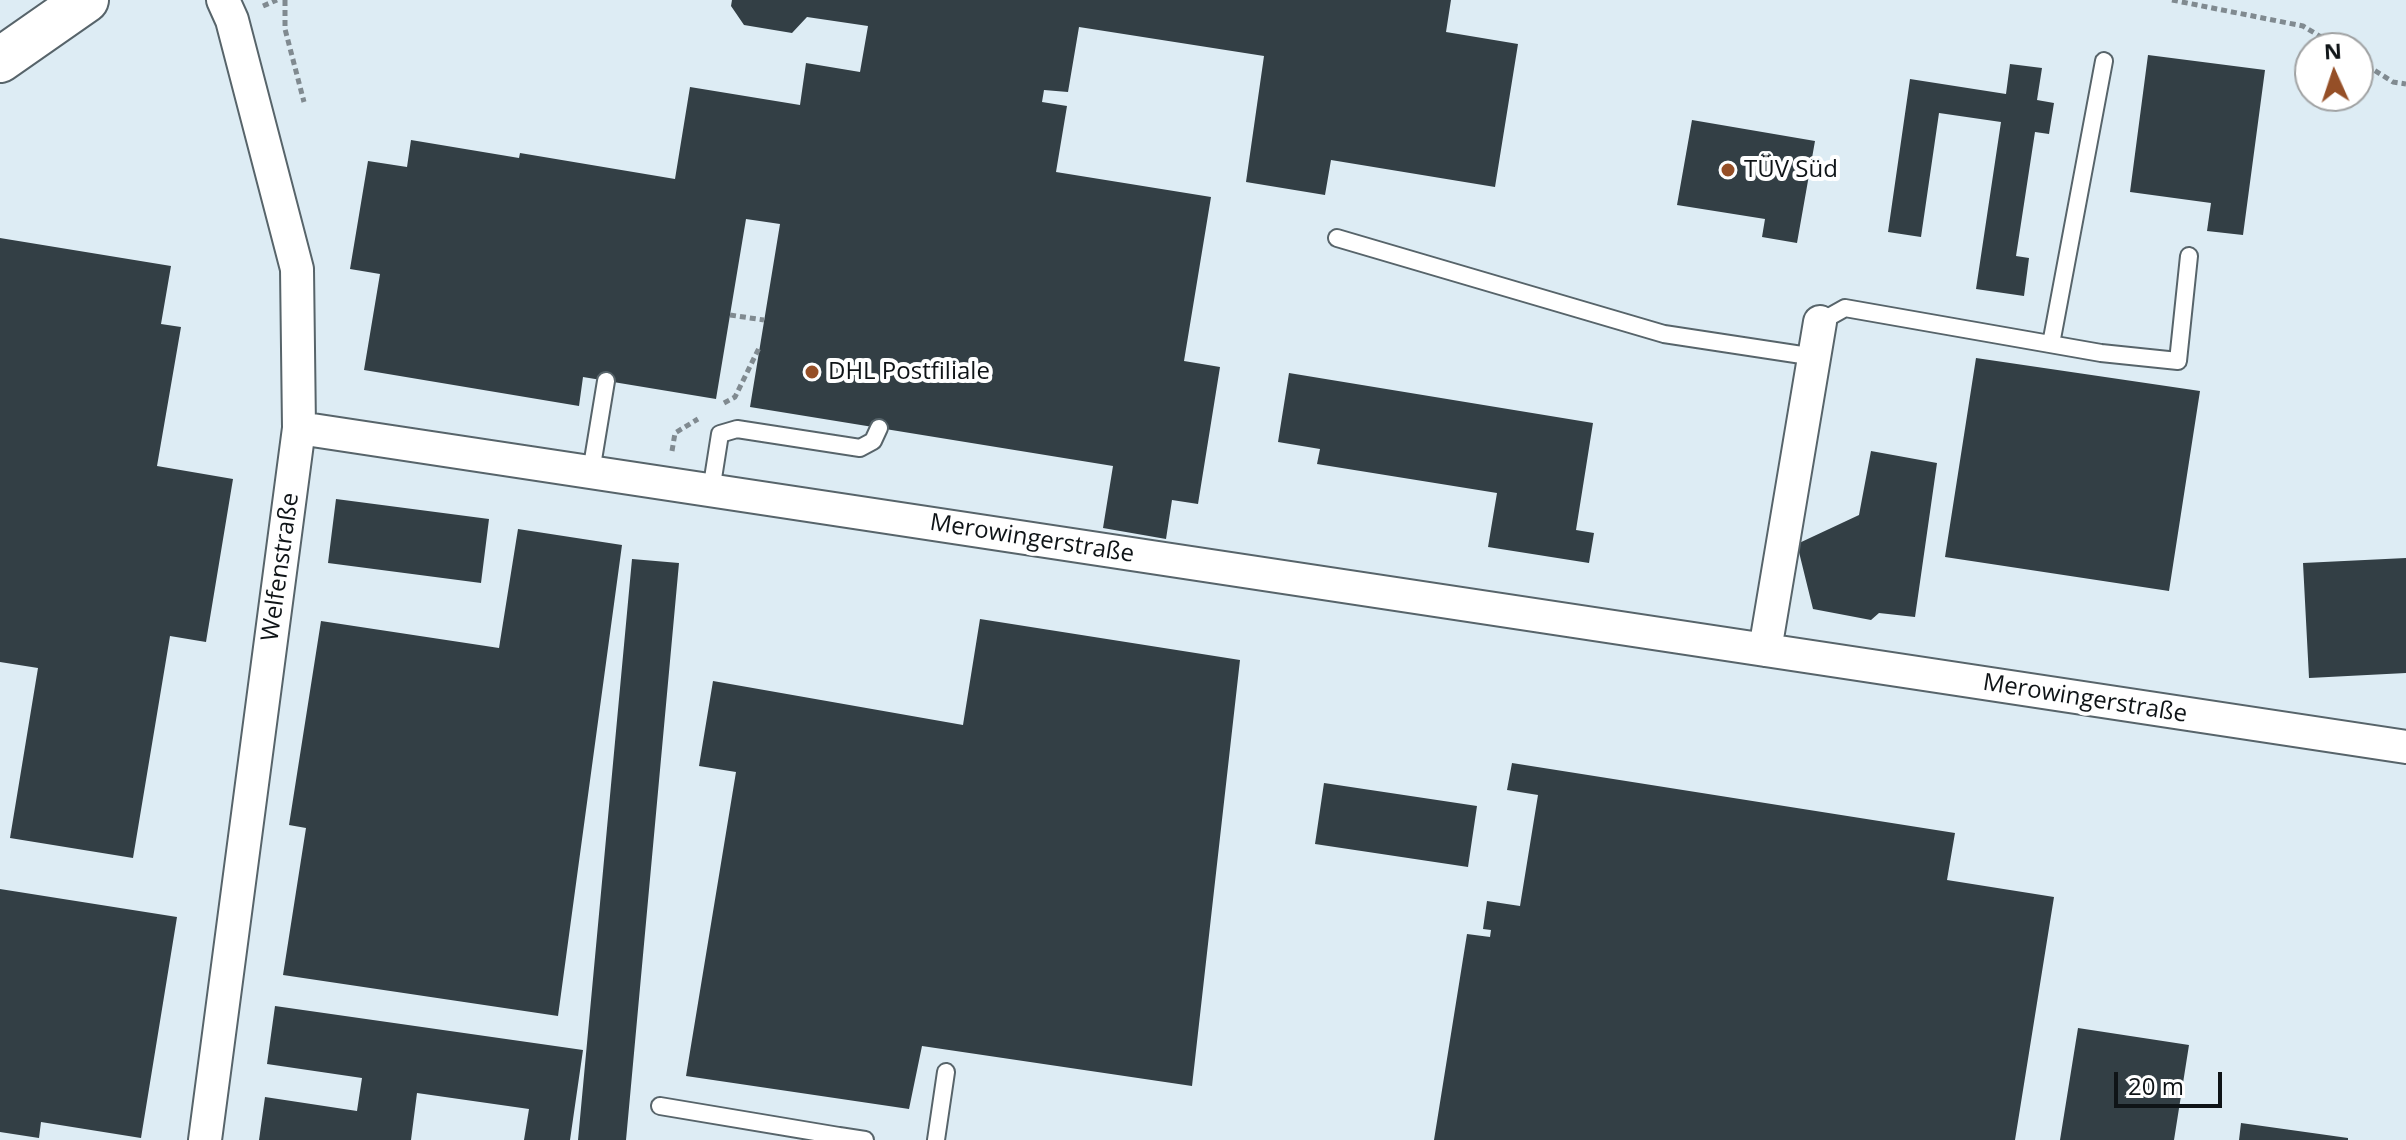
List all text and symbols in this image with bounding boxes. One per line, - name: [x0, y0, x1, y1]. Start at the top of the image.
- north arrow: [2294, 32, 2374, 112]
- text: N: [2323, 35, 2343, 65]
- place label: TÜV Süd: [1744, 156, 1838, 184]
- marker: TÜV Süd: [1719, 161, 1737, 179]
- place label: DHL Postfiliale: [828, 358, 990, 386]
- marker: DHL Postfiliale: [803, 363, 821, 381]
- street label: Welfenstraße: [256, 491, 306, 643]
- street label: Merowingerstraße: [928, 509, 1136, 569]
- street label: Merowingerstraße: [1981, 669, 2189, 729]
- scale bar: [2118, 1056, 2226, 1106]
- text: 20 m: [2128, 1069, 2184, 1102]

